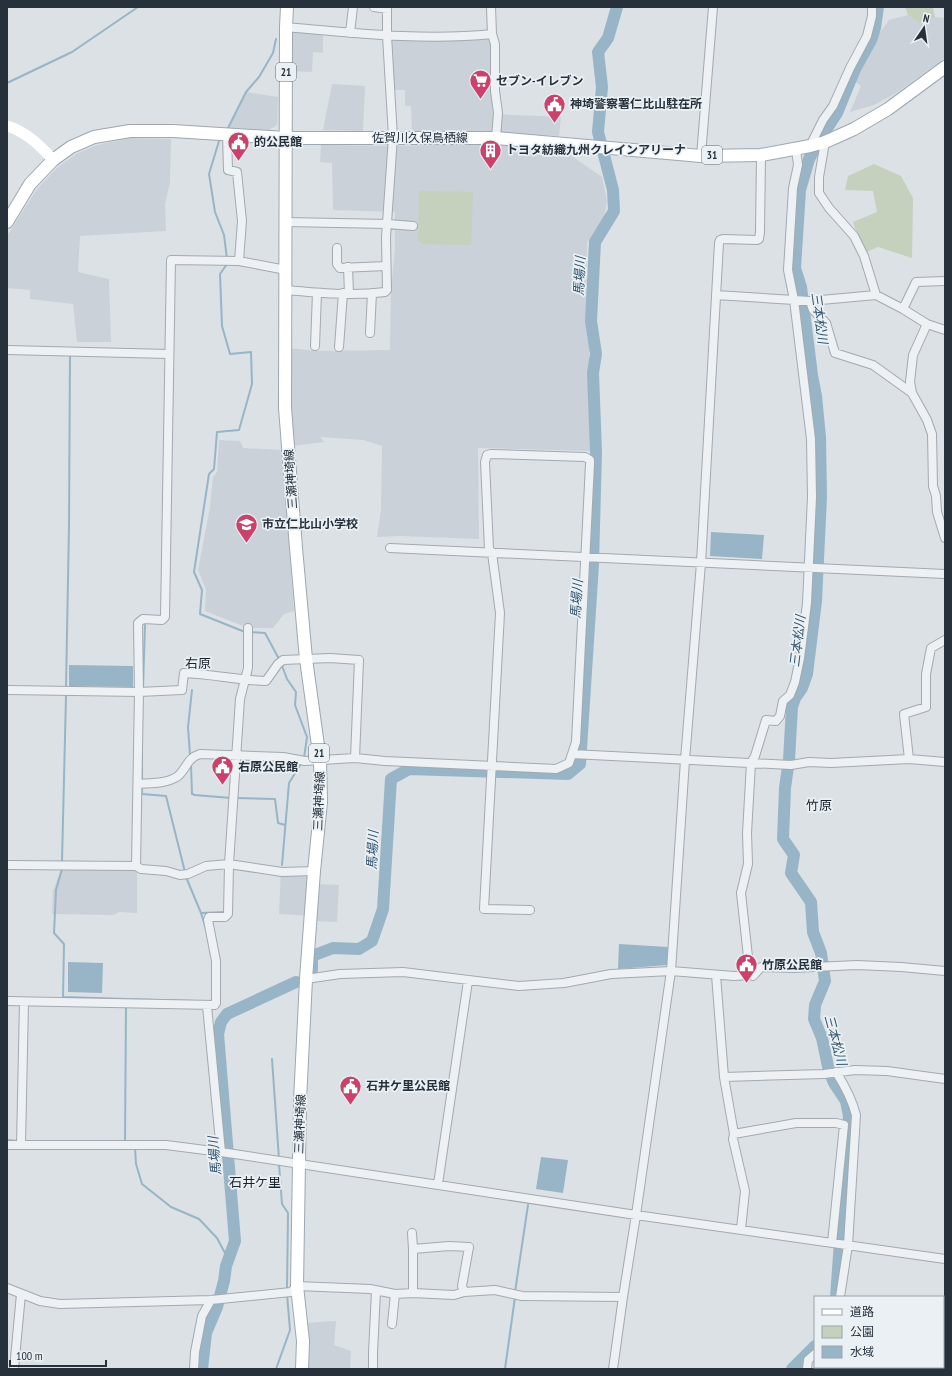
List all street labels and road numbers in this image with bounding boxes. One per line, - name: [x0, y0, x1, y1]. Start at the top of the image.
- road number: 21: [276, 63, 296, 81]
- street label: 佐賀川久保鳥栖線: [372, 130, 468, 145]
- road number: 31: [702, 146, 722, 164]
- street label: 三瀬神埼線: [281, 449, 300, 509]
- road number: 21: [309, 744, 329, 762]
- street label: 三瀬神埼線: [310, 771, 327, 831]
- street label: 三瀬神埼線: [291, 1094, 308, 1154]

